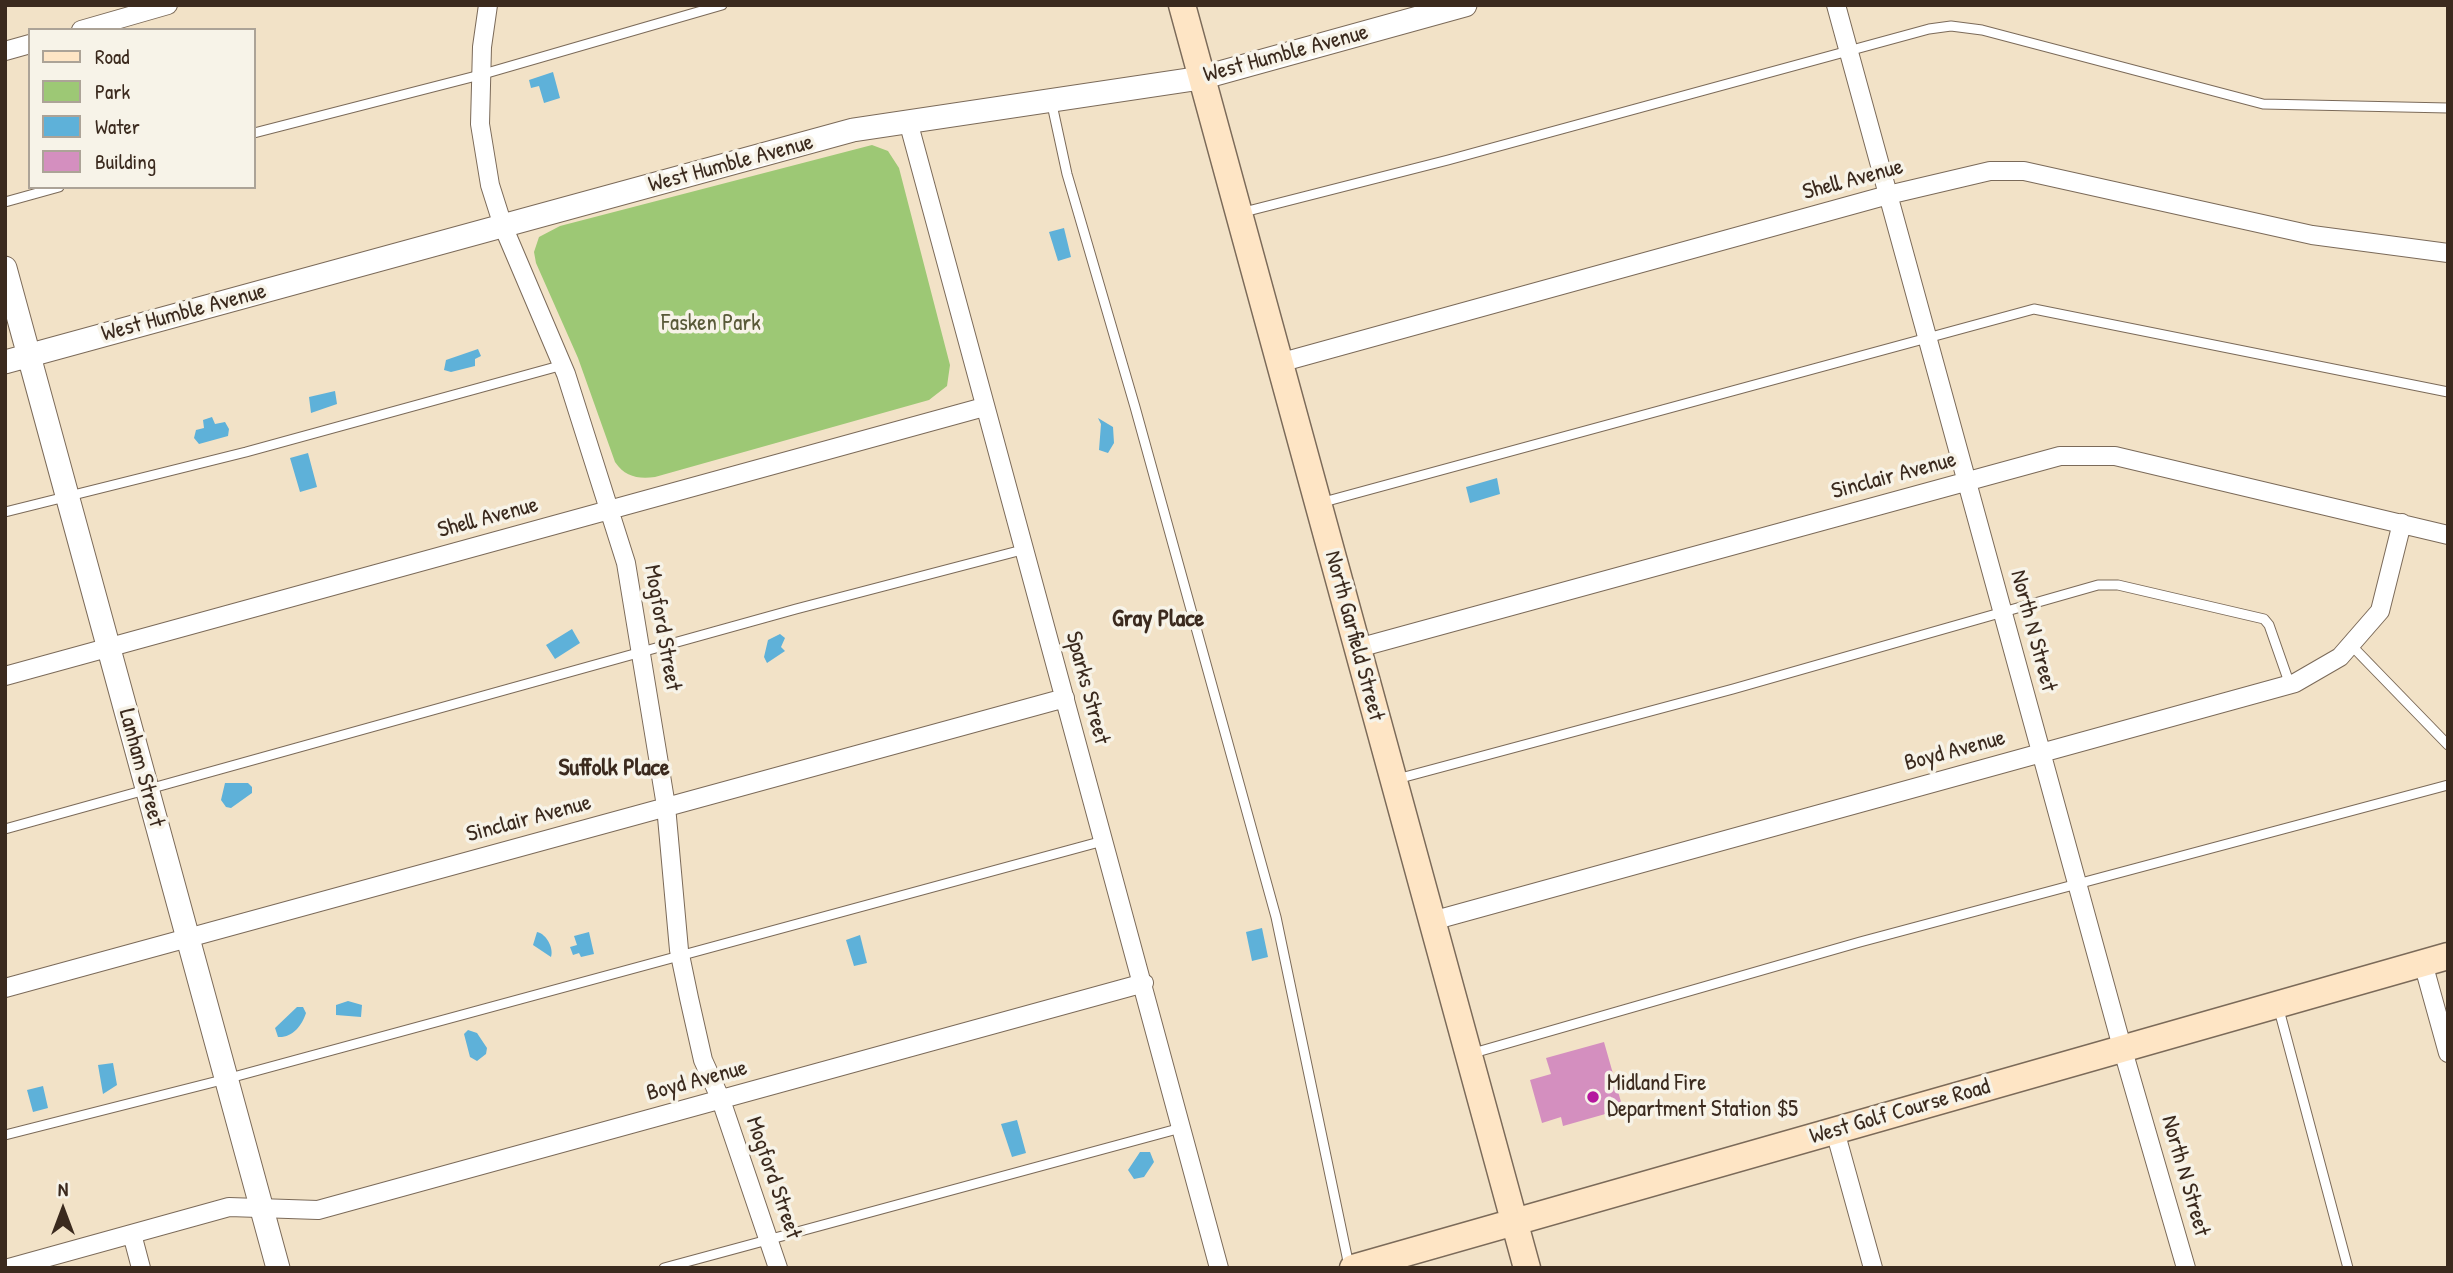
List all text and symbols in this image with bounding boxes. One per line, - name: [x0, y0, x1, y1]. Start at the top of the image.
- street label: West Humble Avenue: [1201, 19, 1371, 89]
- legend: [28, 28, 256, 189]
- text: Road: [95, 42, 129, 71]
- text: Park: [95, 77, 130, 106]
- text: Water: [95, 112, 140, 141]
- street label: West Humble Avenue: [646, 129, 816, 199]
- text: Building: [95, 147, 156, 176]
- street label: Shell Avenue: [1800, 153, 1906, 207]
- street label: West Humble Avenue: [99, 278, 269, 348]
- park label: Fasken Park: [661, 310, 761, 338]
- street label: Sinclair Avenue: [1829, 446, 1959, 506]
- street label: Shell Avenue: [435, 491, 541, 545]
- street label: North Garfield Street: [1318, 548, 1390, 724]
- street label: Mogford Street: [637, 563, 687, 693]
- street label: North N Street: [2004, 567, 2062, 695]
- district label: Gray Place: [1112, 606, 1204, 634]
- street label: Sparks Street: [1059, 629, 1115, 747]
- street label: Lanham Street: [112, 706, 170, 830]
- street label: Boyd Avenue: [1902, 724, 2008, 778]
- district label: Suffolk Place: [559, 755, 669, 783]
- street label: Sinclair Avenue: [464, 789, 594, 849]
- street label: Boyd Avenue: [644, 1054, 750, 1108]
- place label: Midland Fire Department Station $5: [1607, 1070, 1798, 1124]
- street label: West Golf Course Road: [1807, 1073, 1993, 1151]
- marker: Midland Fire Department Station $5: [1585, 1089, 1601, 1105]
- street label: North N Street: [2155, 1112, 2215, 1240]
- street label: Mogford Street: [739, 1113, 807, 1243]
- north arrow: [28, 1175, 98, 1245]
- text: N: [58, 1176, 68, 1202]

